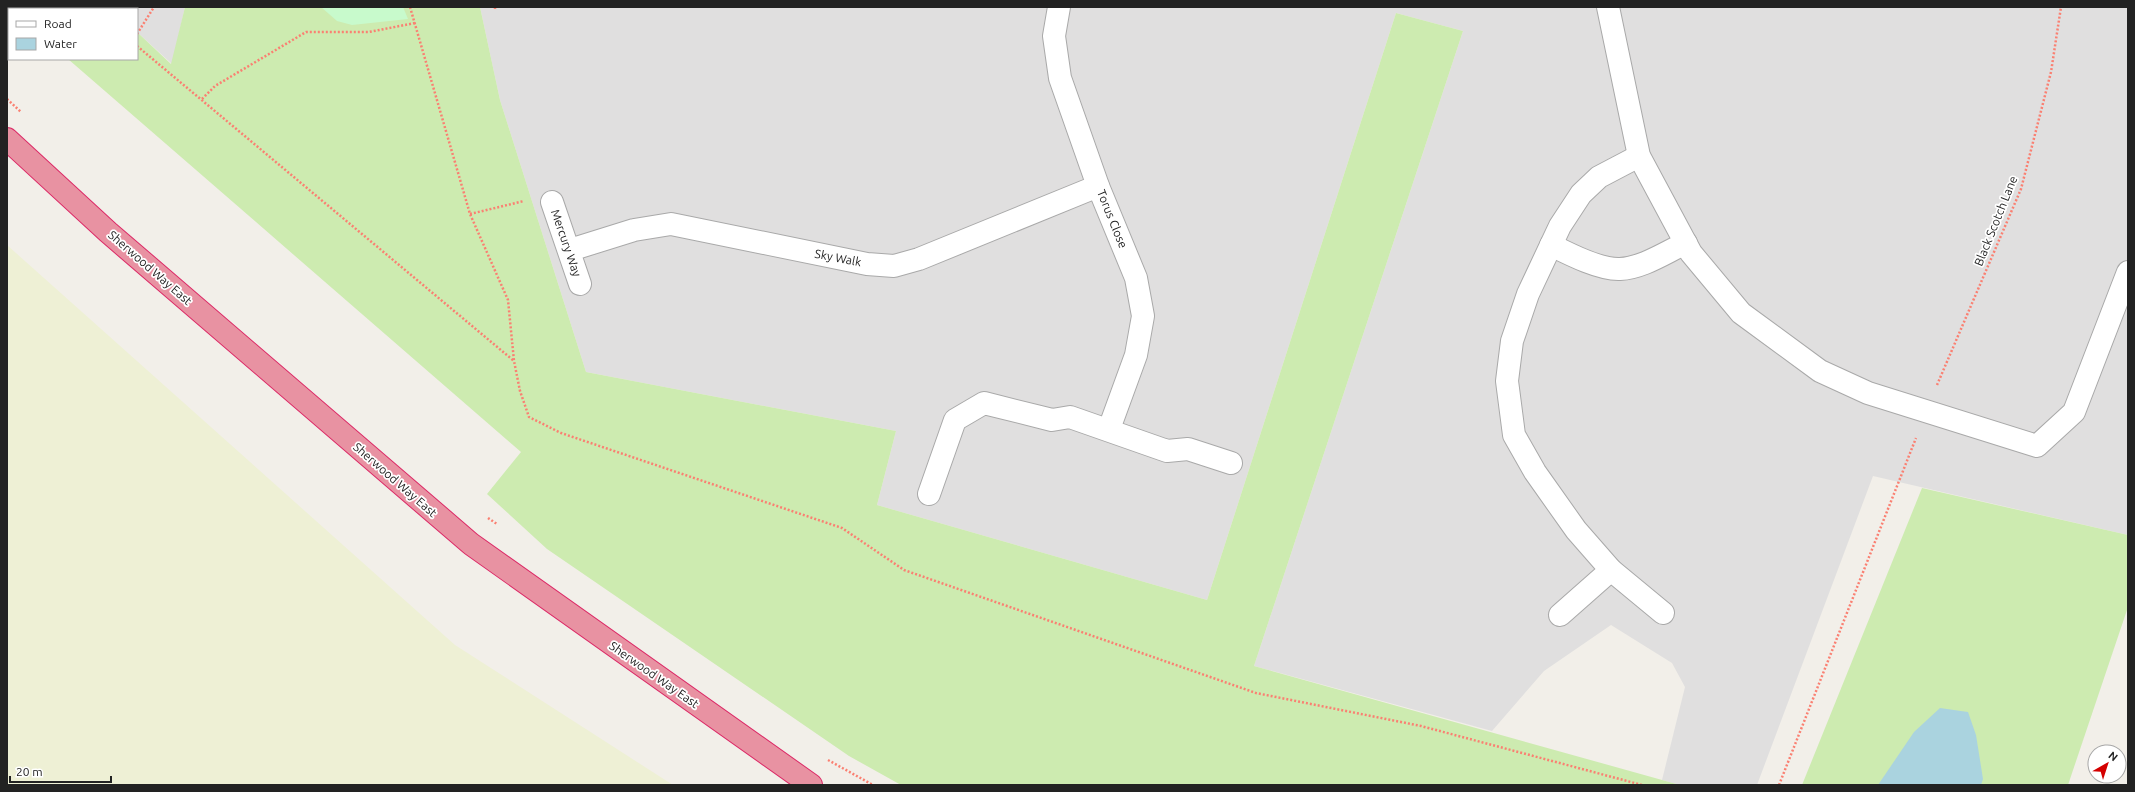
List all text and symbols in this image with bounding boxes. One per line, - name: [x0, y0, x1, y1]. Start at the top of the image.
- legend: [8, 8, 138, 60]
- text: Road: [44, 17, 72, 30]
- text: Water: [44, 37, 77, 50]
- street label: Black Scotch Lane: [1972, 174, 2020, 268]
- street label: Torus Close: [1095, 188, 1130, 250]
- street label: Mercury Way: [549, 208, 584, 278]
- street label: Sherwood Way East: [106, 228, 195, 307]
- street label: Sky Walk: [814, 247, 862, 268]
- street label: Sherwood Way East: [351, 440, 440, 519]
- street label: Sherwood Way East: [607, 639, 702, 710]
- north arrow: [2087, 744, 2127, 784]
- text: N: [2106, 749, 2120, 763]
- scale bar: [10, 758, 111, 784]
- text: 20 m: [16, 765, 43, 778]

